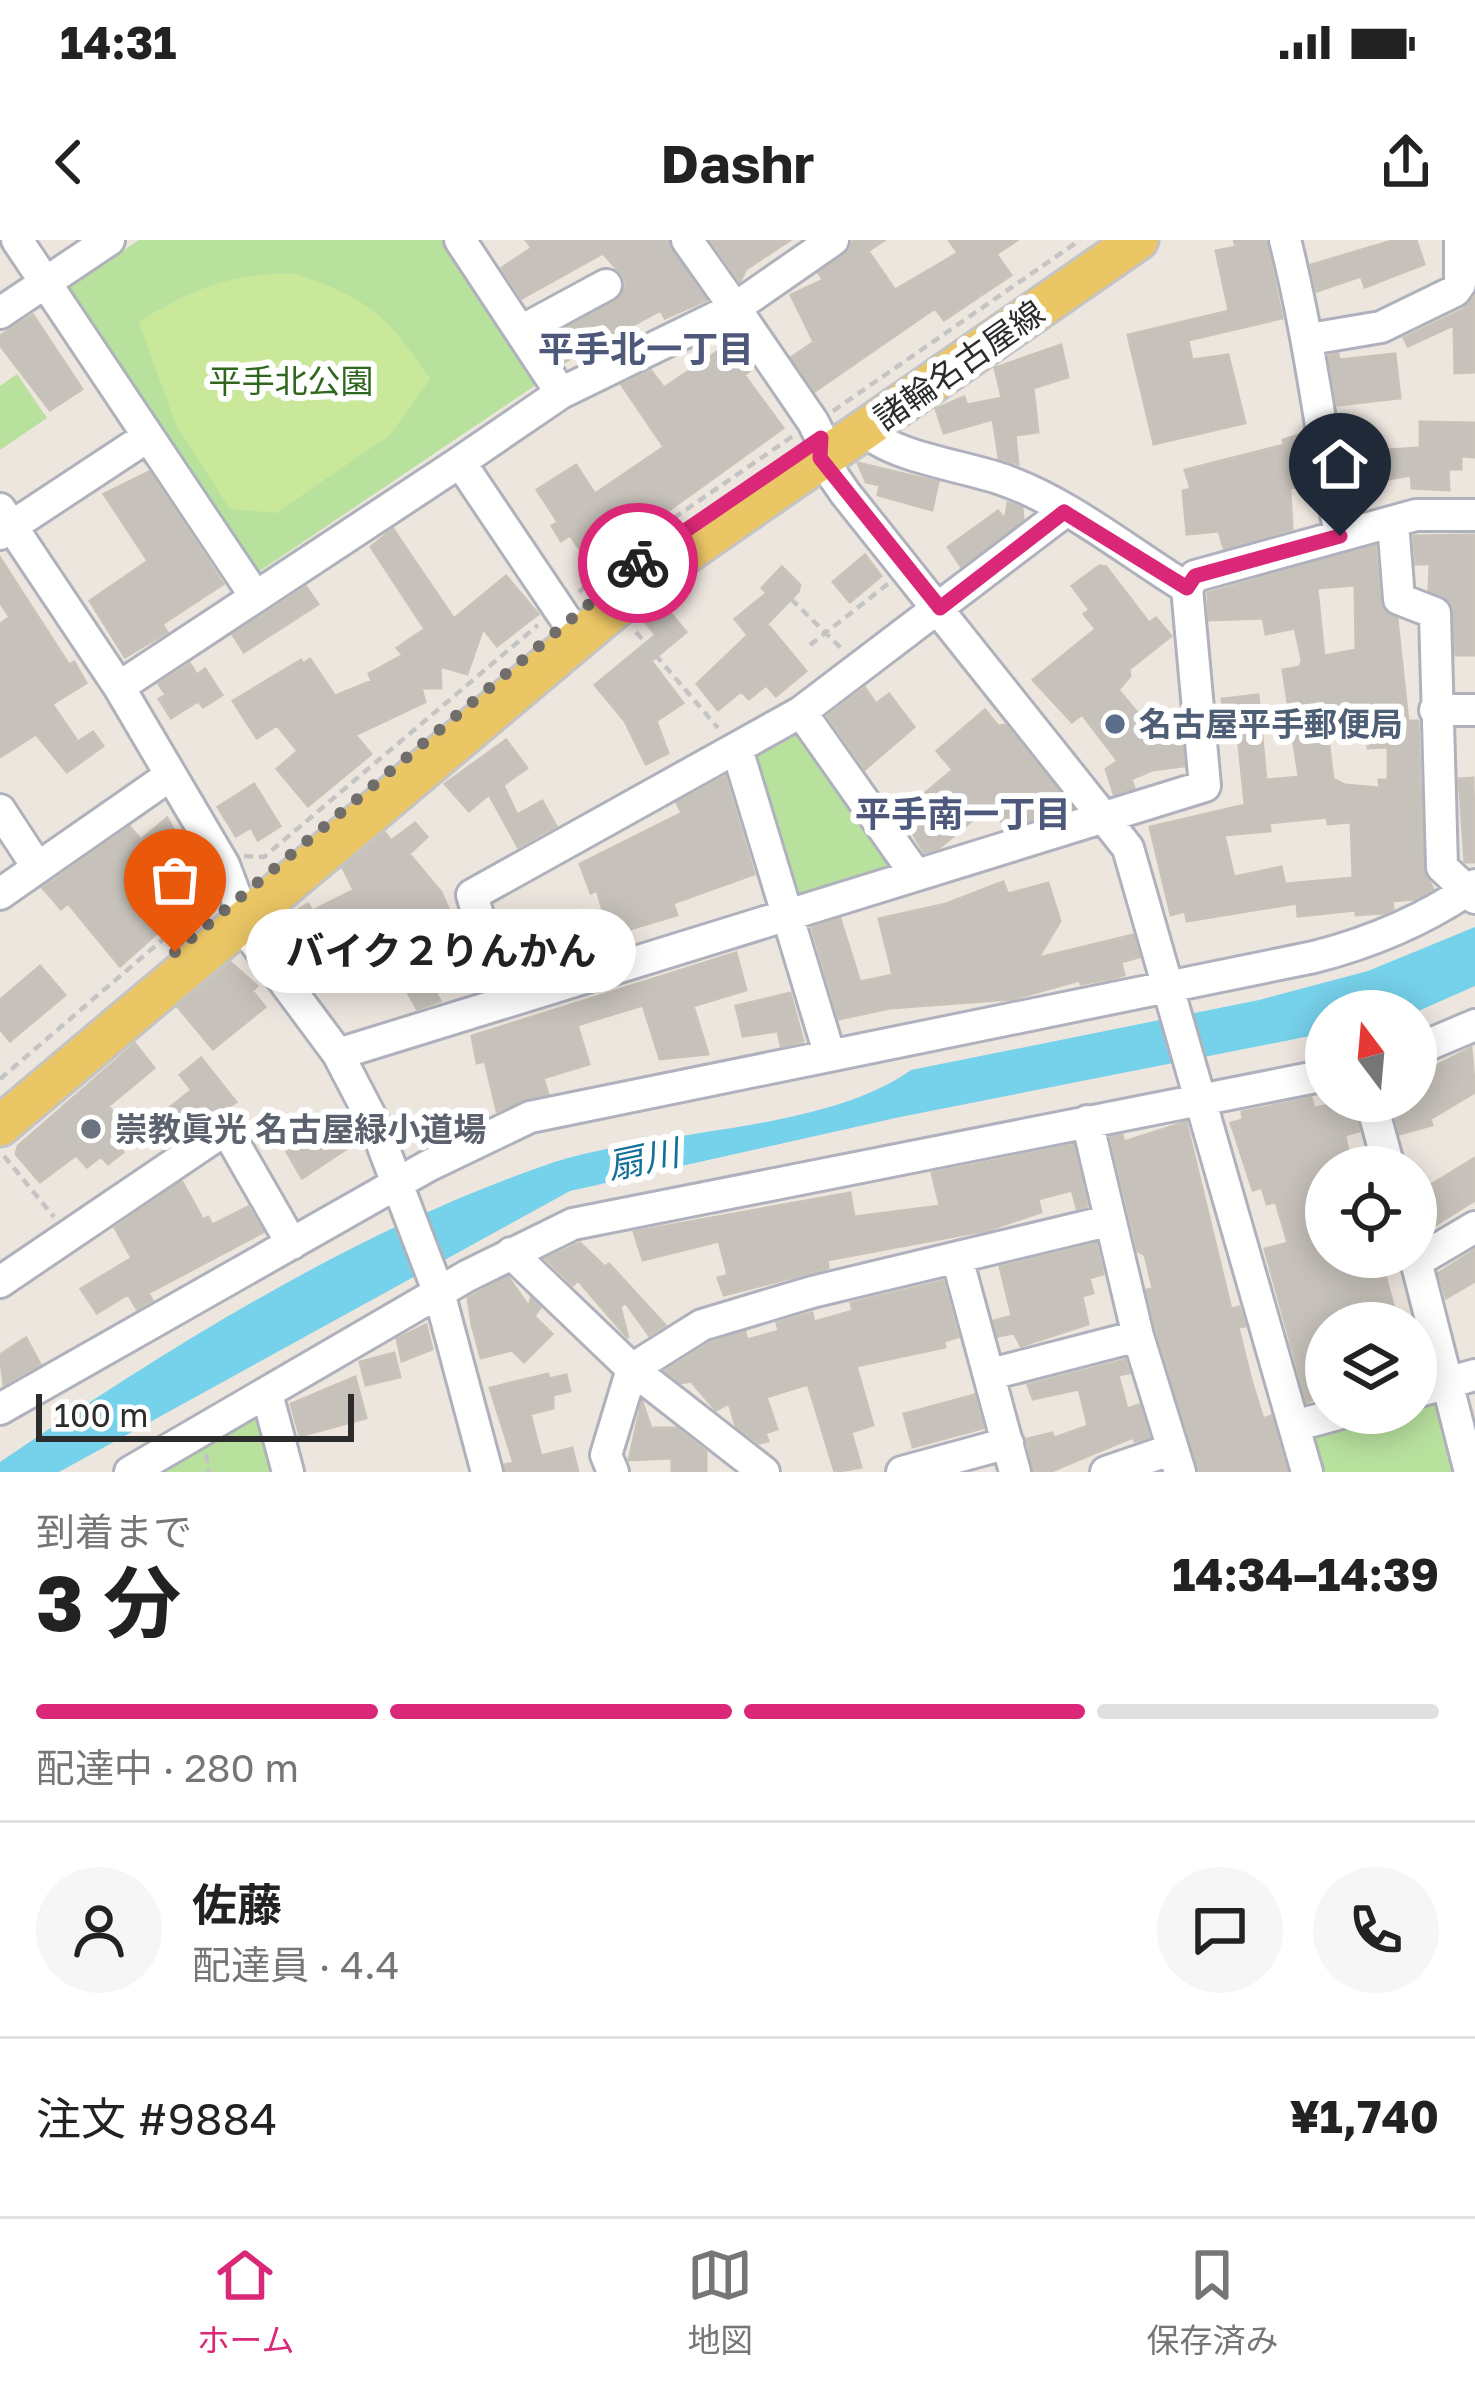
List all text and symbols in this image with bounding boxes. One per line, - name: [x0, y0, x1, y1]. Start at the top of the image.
- text: 14:31: [60, 15, 176, 69]
- icon: back: [36, 129, 102, 195]
- icon: share: [1373, 129, 1439, 195]
- text: Dashr: [661, 130, 814, 195]
- street label: 諸輪名古屋線: [866, 292, 1051, 437]
- district label: 平手北一丁目: [538, 327, 754, 370]
- park label: 平手北公園: [209, 361, 374, 400]
- pin: [1289, 413, 1391, 536]
- icon: home: [1307, 431, 1373, 497]
- courier: [578, 503, 698, 623]
- icon: bike: [605, 530, 671, 596]
- place label: 名古屋平手郵便局: [1139, 704, 1403, 743]
- marker: 名古屋平手郵便局: [1102, 711, 1128, 737]
- district label: 平手南一丁目: [855, 792, 1071, 835]
- pin: [124, 829, 226, 952]
- icon: bag: [142, 847, 208, 913]
- callout: バイク２りんかん: [247, 910, 637, 994]
- text: バイク２りんかん: [285, 927, 597, 974]
- north arrow: [1305, 990, 1437, 1122]
- map controls: [1305, 990, 1437, 1434]
- place label: 崇教眞光 名古屋緑小道場: [115, 1109, 486, 1148]
- marker: 崇教眞光 名古屋緑小道場: [78, 1116, 104, 1142]
- water label: 扇川: [603, 1129, 686, 1187]
- button: locate: [1305, 1146, 1437, 1278]
- button: layers: [1305, 1302, 1437, 1434]
- scale bar: [36, 1388, 354, 1441]
- text: 100 m: [54, 1395, 148, 1434]
- text: 到着まで: [36, 1508, 192, 1555]
- text: 14:34–14:39: [1172, 1547, 1439, 1601]
- text: 3 分: [36, 1555, 181, 1648]
- text: 配達中 · 280 m: [36, 1744, 299, 1791]
- button: person: [36, 1867, 162, 1993]
- button: chat: [1157, 1867, 1283, 1993]
- button: phone: [1313, 1867, 1439, 1993]
- text: 佐藤: [192, 1877, 282, 1931]
- text: 配達員 · 4.4: [192, 1941, 399, 1988]
- text: ¥1,740: [1290, 2089, 1439, 2143]
- text: 注文 #9884: [36, 2091, 277, 2145]
- tab: ホーム: [196, 2242, 295, 2362]
- tab: 地図: [687, 2242, 753, 2362]
- tab: 保存済み: [1146, 2242, 1278, 2362]

